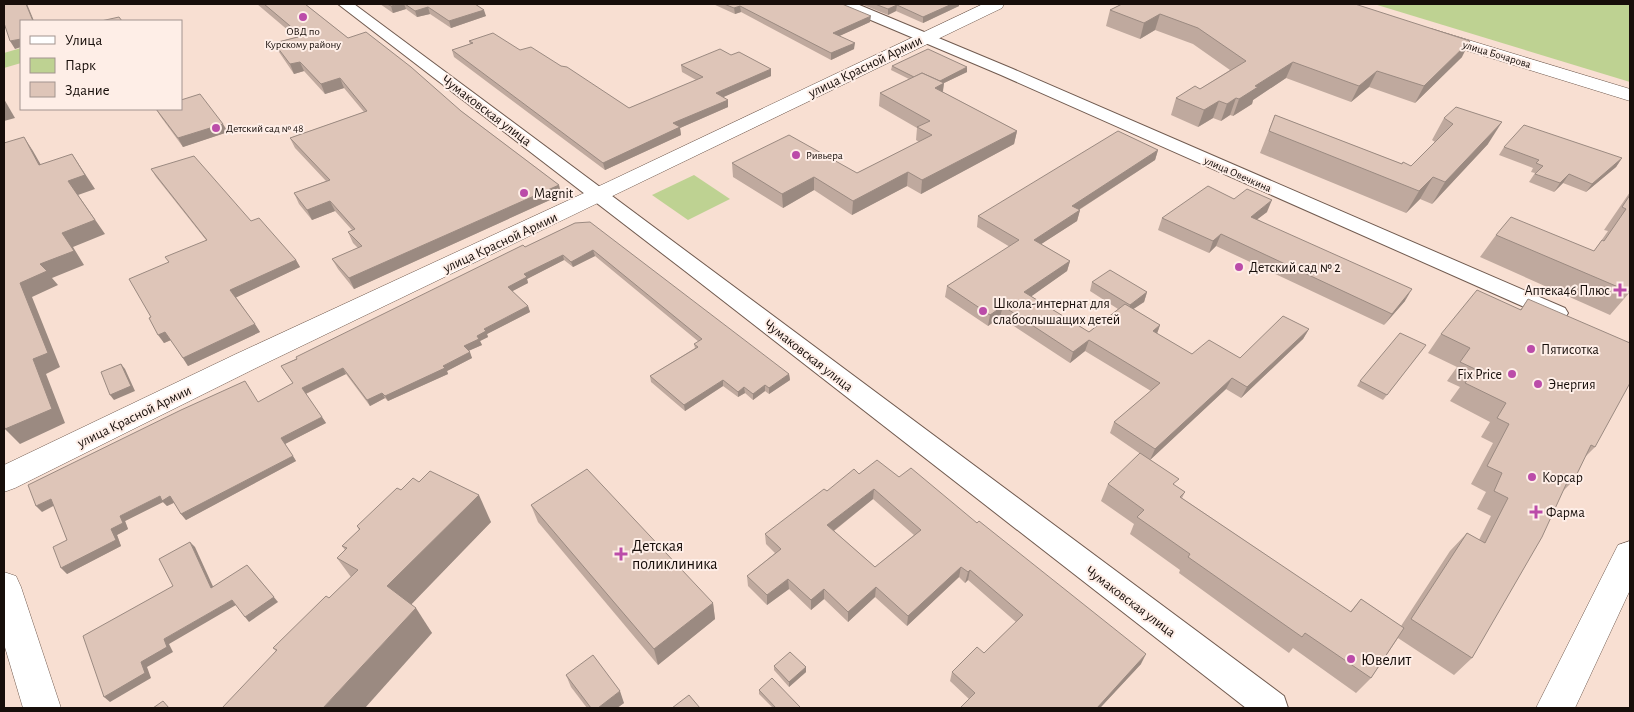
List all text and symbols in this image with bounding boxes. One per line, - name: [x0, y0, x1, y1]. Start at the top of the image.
- marker: ОВД по Курскому району: [297, 11, 309, 23]
- legend: [20, 20, 182, 110]
- place label: ОВД по Курскому району: [265, 26, 341, 50]
- text: Улица: [65, 33, 102, 48]
- street label: улица Красной Армии: [805, 33, 924, 101]
- street label: улица Бочарова: [1460, 39, 1532, 70]
- text: Парк: [65, 58, 96, 73]
- street label: Чумаковская улица: [439, 73, 534, 149]
- text: Здание: [65, 83, 110, 98]
- marker: Детский сад № 48: [210, 122, 222, 134]
- place label: Детский сад № 48: [226, 123, 303, 134]
- marker: Ривьера: [790, 149, 802, 161]
- place label: Ривьера: [806, 150, 843, 161]
- street label: улица Овечкина: [1202, 154, 1273, 194]
- marker: Magnit: [518, 187, 530, 199]
- place label: Magnit: [534, 187, 574, 201]
- street label: улица Красной Армии: [440, 210, 560, 276]
- marker: Детский сад № 2: [1233, 261, 1245, 273]
- place label: Детский сад № 2: [1249, 261, 1341, 275]
- place label: Аптека46 Плюс: [1525, 284, 1610, 298]
- marker: Аптека46 Плюс: [1614, 284, 1626, 296]
- place label: Школа-интернат для слабослышащих детей: [993, 297, 1120, 327]
- marker: Школа-интернат для слабослышащих детей: [977, 305, 989, 317]
- street label: Чумаковская улица: [761, 317, 856, 395]
- marker: Пятисотка: [1525, 343, 1537, 355]
- place label: Пятисотка: [1541, 343, 1599, 357]
- place label: Fix Price: [1457, 368, 1502, 382]
- marker: Fix Price: [1506, 368, 1518, 380]
- marker: Энергия: [1532, 378, 1544, 390]
- place label: Энергия: [1548, 378, 1596, 392]
- street label: улица Красной Армии: [74, 383, 193, 451]
- marker: Корсар: [1526, 471, 1538, 483]
- place label: Корсар: [1542, 471, 1583, 485]
- marker: Фарма: [1530, 506, 1542, 518]
- place label: Фарма: [1546, 506, 1585, 520]
- place label: Детская поликлиника: [632, 538, 718, 572]
- marker: Детская поликлиника: [614, 547, 628, 561]
- street label: Чумаковская улица: [1083, 564, 1178, 640]
- place label: Ювелит: [1361, 652, 1411, 668]
- marker: Ювелит: [1345, 653, 1357, 665]

